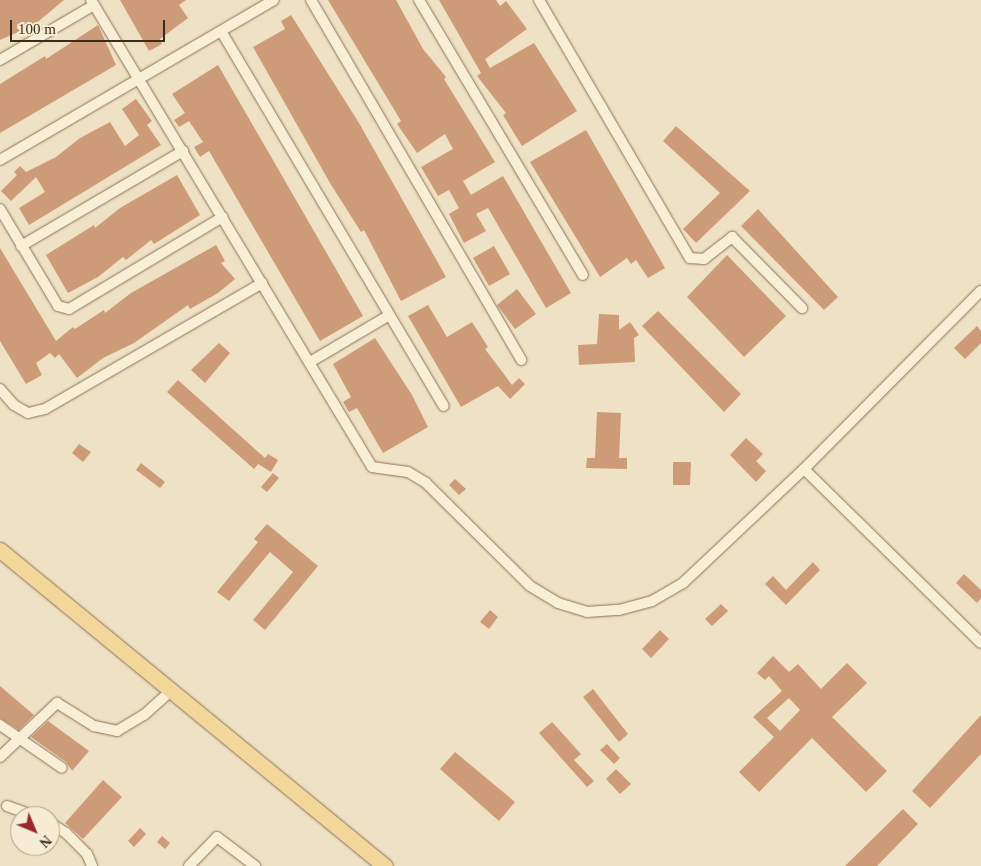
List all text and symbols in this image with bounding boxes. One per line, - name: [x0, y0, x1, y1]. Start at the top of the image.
- scale bar: [12, 10, 168, 42]
- text: 100 m: [18, 21, 56, 37]
- north arrow: [10, 806, 60, 856]
- text: N: [36, 832, 54, 850]

